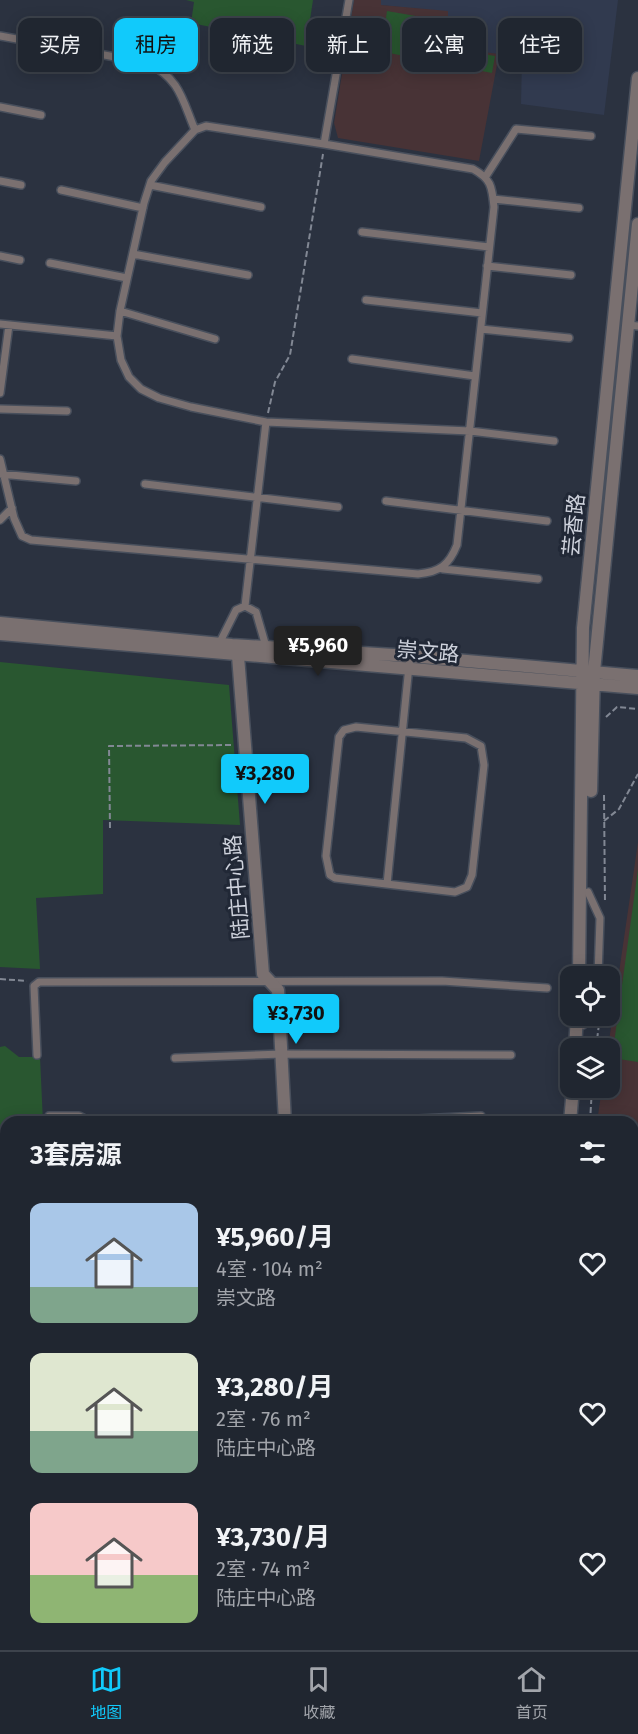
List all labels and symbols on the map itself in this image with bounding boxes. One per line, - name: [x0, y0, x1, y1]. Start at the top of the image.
- street label: 芸香路: [558, 492, 590, 558]
- pin: ¥5,960: [269, 626, 367, 677]
- street label: 崇文路: [395, 636, 461, 668]
- pin: ¥3,280: [216, 754, 314, 805]
- street label: 陆庄中心路: [219, 834, 255, 940]
- pin: ¥3,730: [247, 994, 345, 1045]

